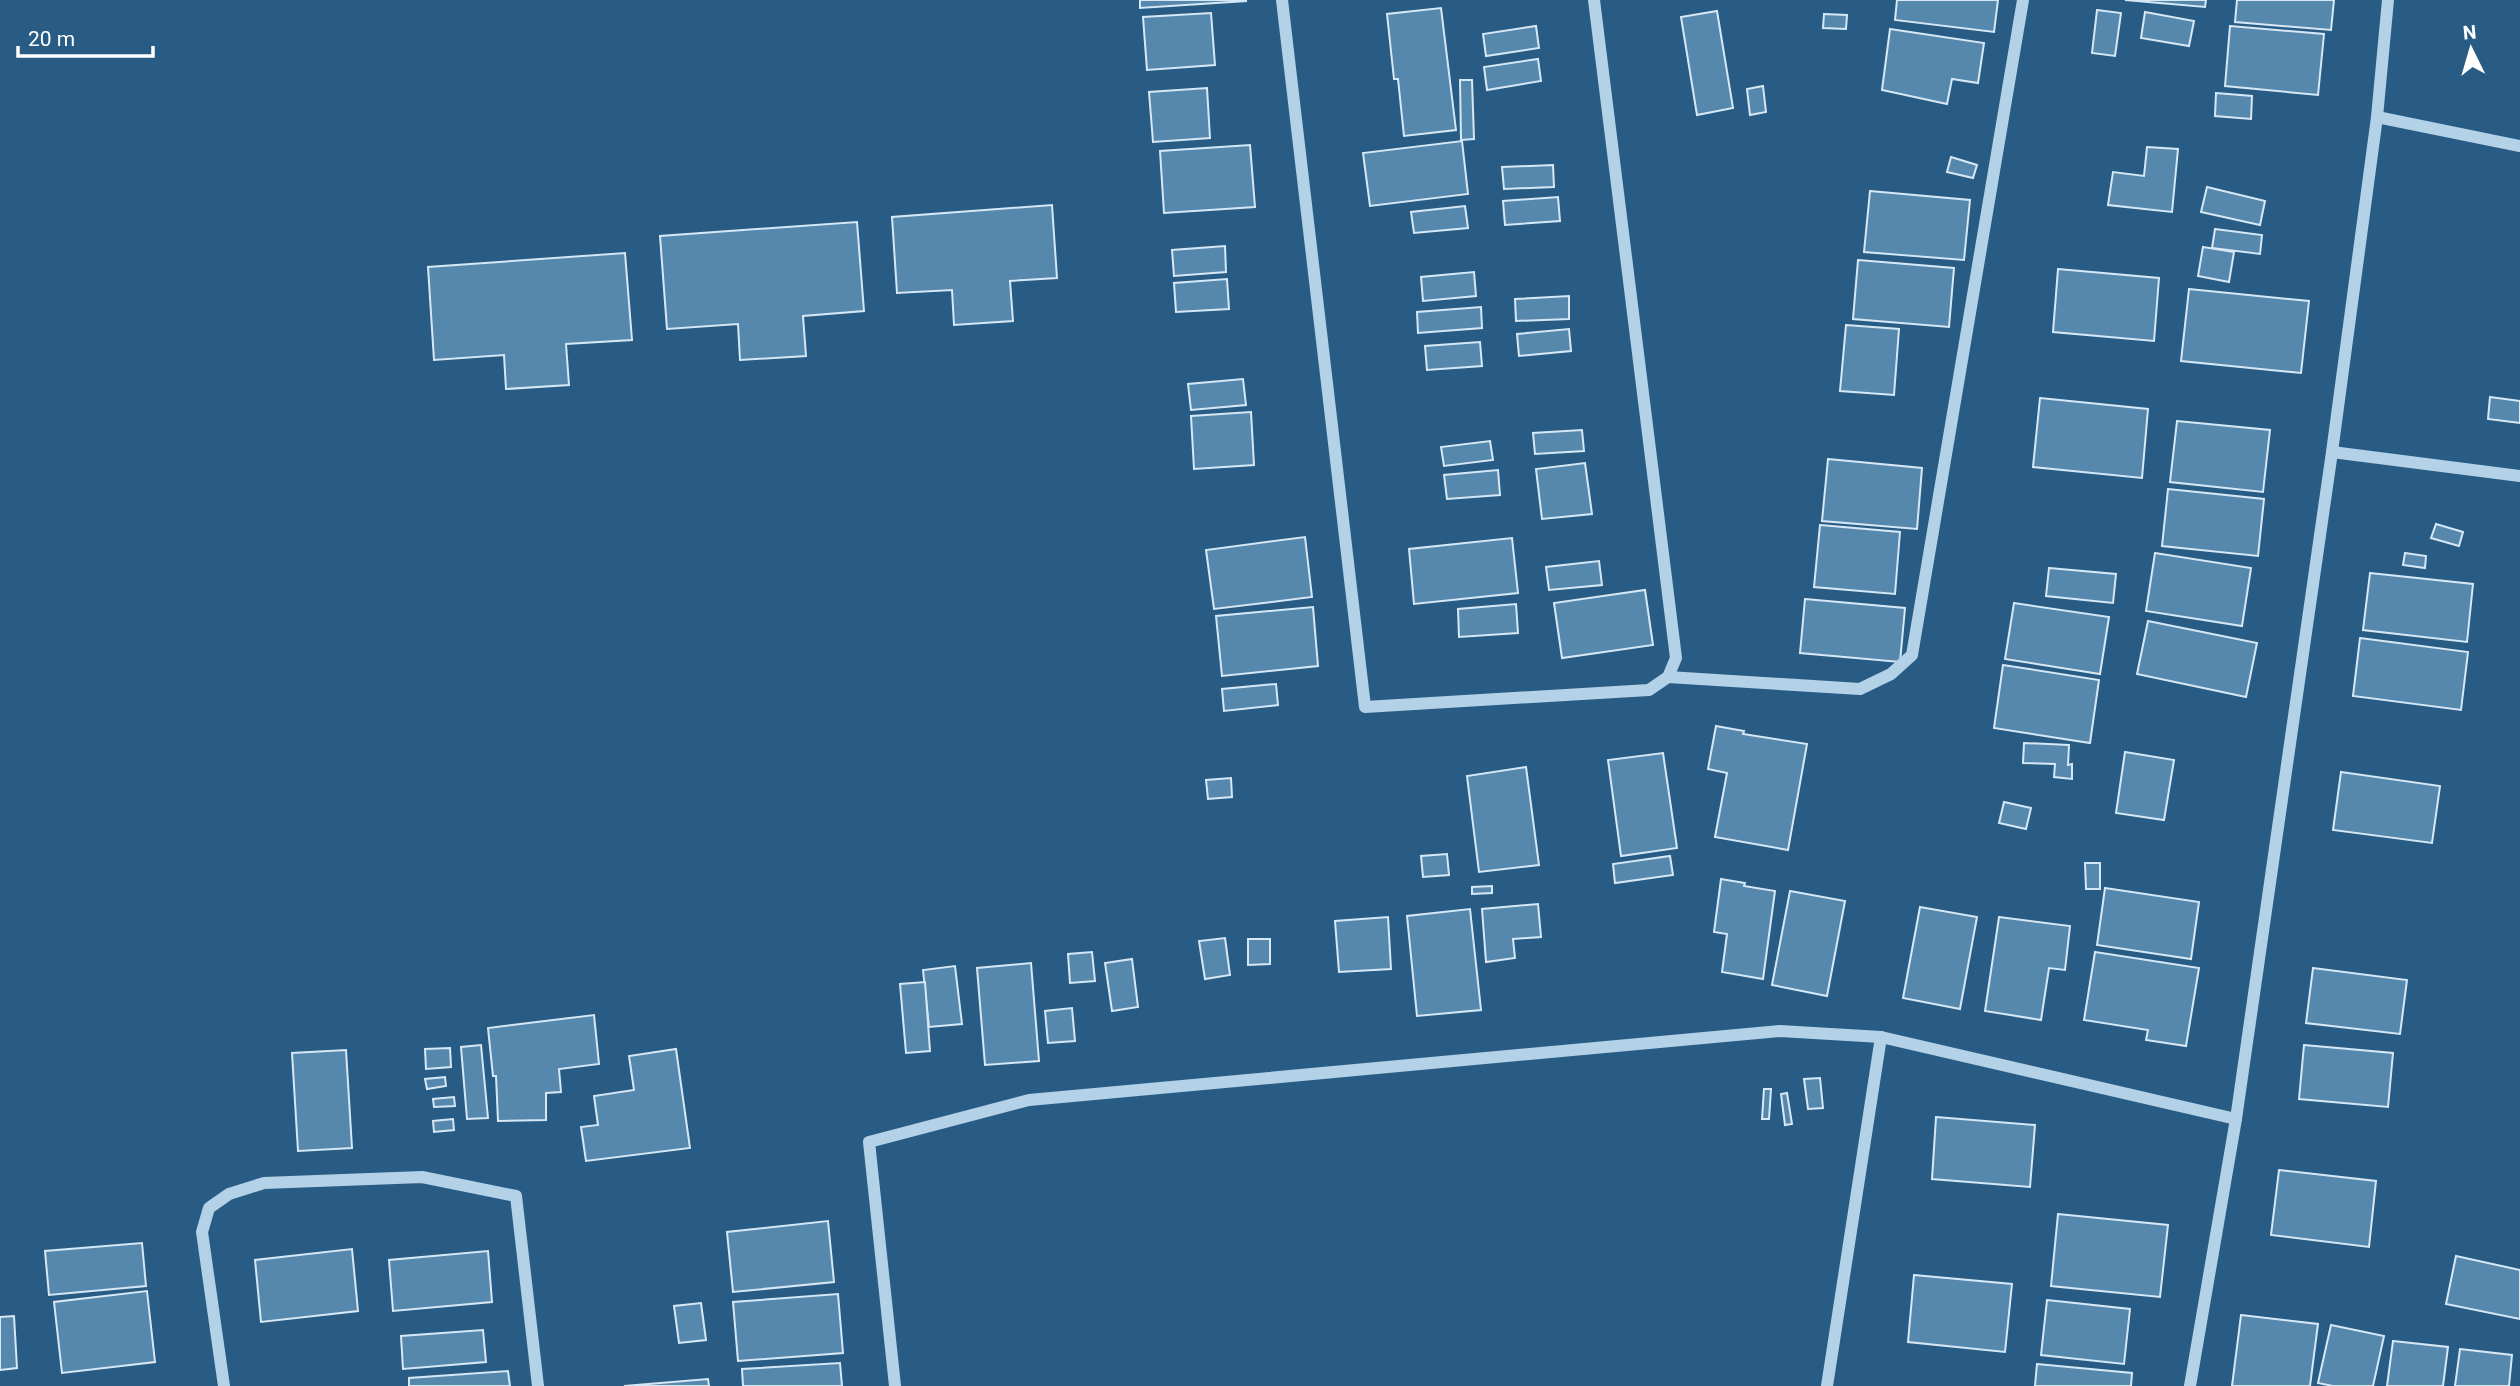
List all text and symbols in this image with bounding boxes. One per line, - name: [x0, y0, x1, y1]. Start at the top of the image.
- scale bar: [18, 14, 152, 58]
- north arrow: [2436, 14, 2506, 84]
- text: N: [2462, 21, 2477, 45]
- text: 20 m: [28, 27, 75, 51]

